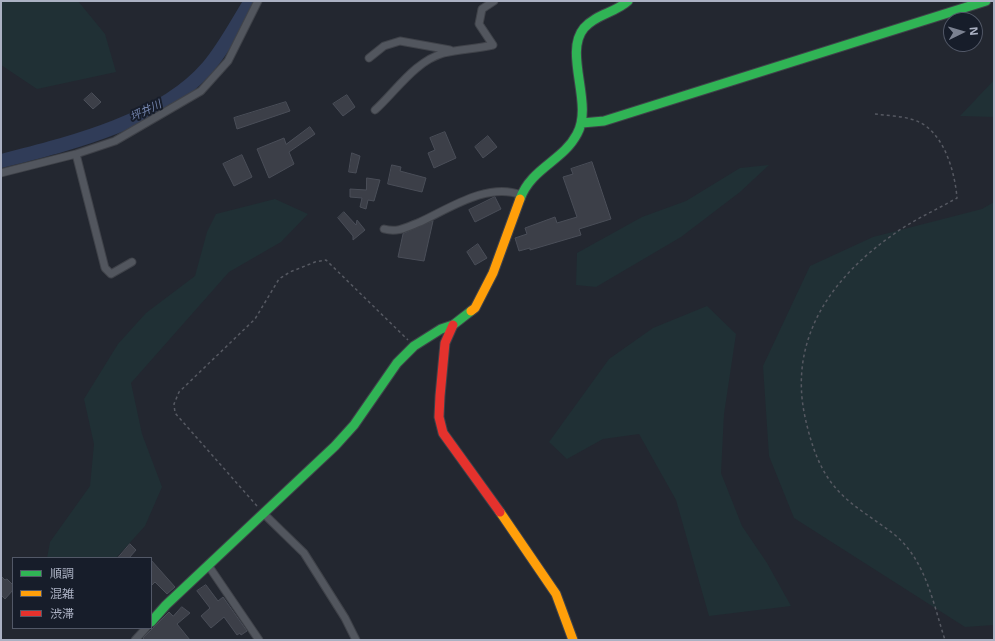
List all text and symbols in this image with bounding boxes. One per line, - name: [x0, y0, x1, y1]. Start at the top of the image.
- north arrow: [943, 12, 983, 52]
- text: N: [967, 26, 982, 36]
- water label: 坪井川: [128, 98, 164, 124]
- legend: [12, 557, 152, 629]
- text: 順調: [50, 565, 74, 582]
- text: 混雑: [50, 585, 74, 602]
- text: 渋滞: [50, 605, 74, 622]

